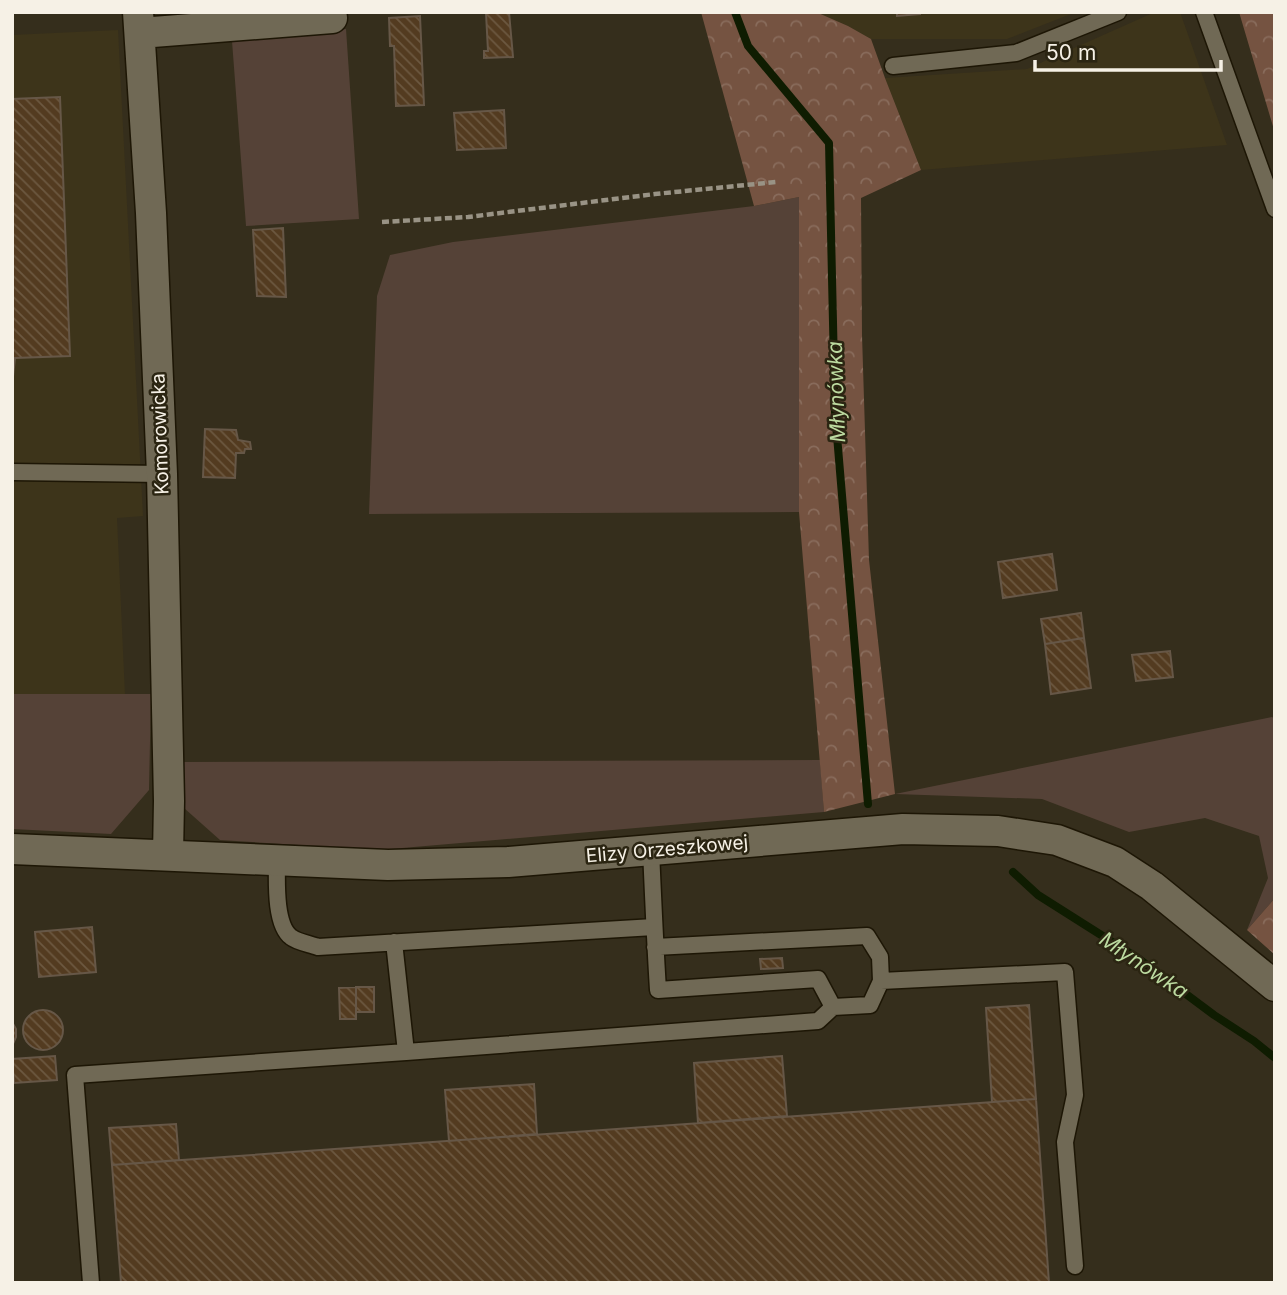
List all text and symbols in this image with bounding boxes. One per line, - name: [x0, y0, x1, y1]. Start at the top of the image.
- scale bar: [1035, 28, 1220, 72]
- text: 50 m: [1046, 40, 1096, 65]
- water label: Młynówka: [822, 341, 850, 443]
- street label: Komorowicka: [146, 373, 174, 495]
- street label: Elizy Orzeszkowej: [585, 830, 749, 868]
- water label: Młynówka: [1095, 926, 1193, 1004]

